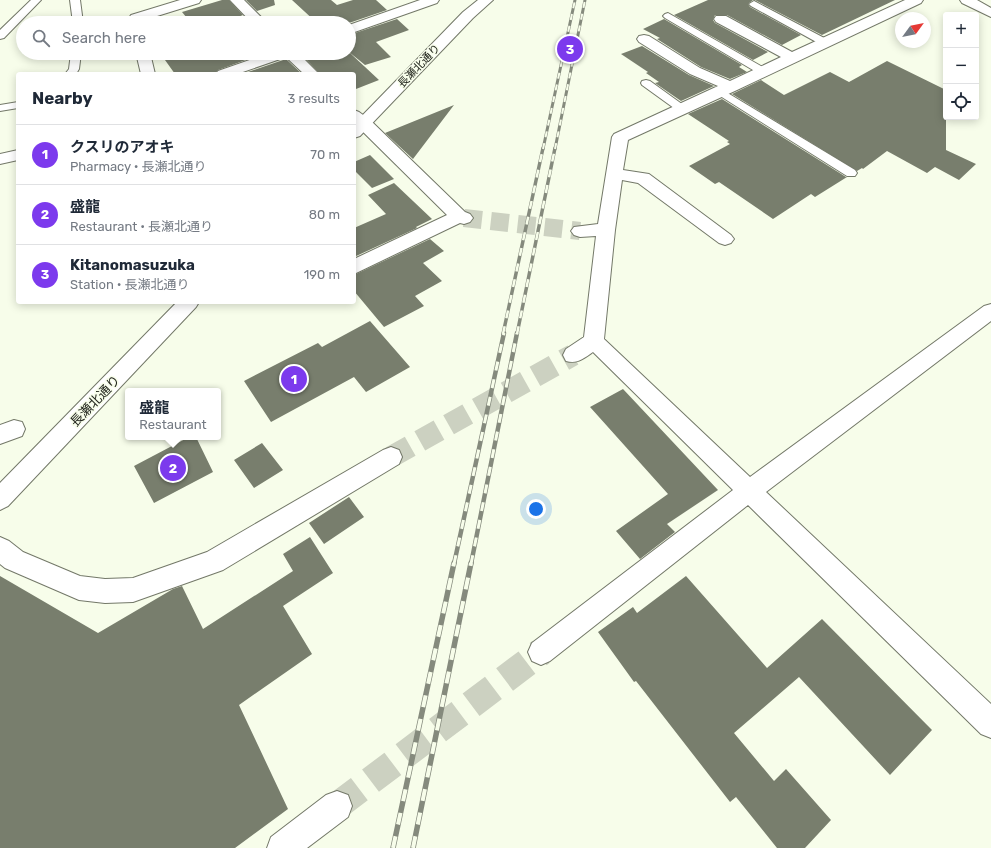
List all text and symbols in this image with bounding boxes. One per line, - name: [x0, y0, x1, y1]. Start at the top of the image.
- north arrow: [895, 12, 931, 48]
- map controls: [943, 12, 979, 120]
- button: +: [943, 12, 979, 48]
- search box: [16, 16, 356, 60]
- icon: search: [30, 27, 52, 49]
- text: Search here: [62, 29, 146, 47]
- pin: 3: [557, 34, 583, 64]
- street label: 長瀬北通り: [395, 42, 443, 90]
- button: −: [943, 48, 979, 84]
- button: locate: [943, 84, 979, 120]
- text: Nearby: [32, 88, 93, 108]
- text: 3 results: [288, 91, 340, 106]
- text: クスリのアオキ: [70, 138, 175, 156]
- text: 1: [42, 147, 48, 162]
- text: 70 m: [310, 147, 340, 162]
- text: Pharmacy · 長瀬北通り: [70, 159, 207, 174]
- text: 盛龍: [70, 198, 100, 216]
- text: 2: [41, 207, 49, 222]
- text: 80 m: [309, 207, 340, 222]
- text: Restaurant · 長瀬北通り: [70, 219, 213, 234]
- text: Kitanomasuzuka: [70, 256, 195, 274]
- text: 3: [41, 267, 49, 282]
- text: 190 m: [304, 267, 340, 282]
- text: Station · 長瀬北通り: [70, 277, 190, 292]
- pin: 1: [281, 364, 307, 394]
- street label: 長瀬北通り: [67, 372, 123, 430]
- popup: [125, 388, 221, 440]
- text: 盛龍: [139, 399, 169, 417]
- text: Restaurant: [139, 417, 207, 432]
- pin: 2: [160, 453, 186, 483]
- your location: [526, 499, 546, 519]

